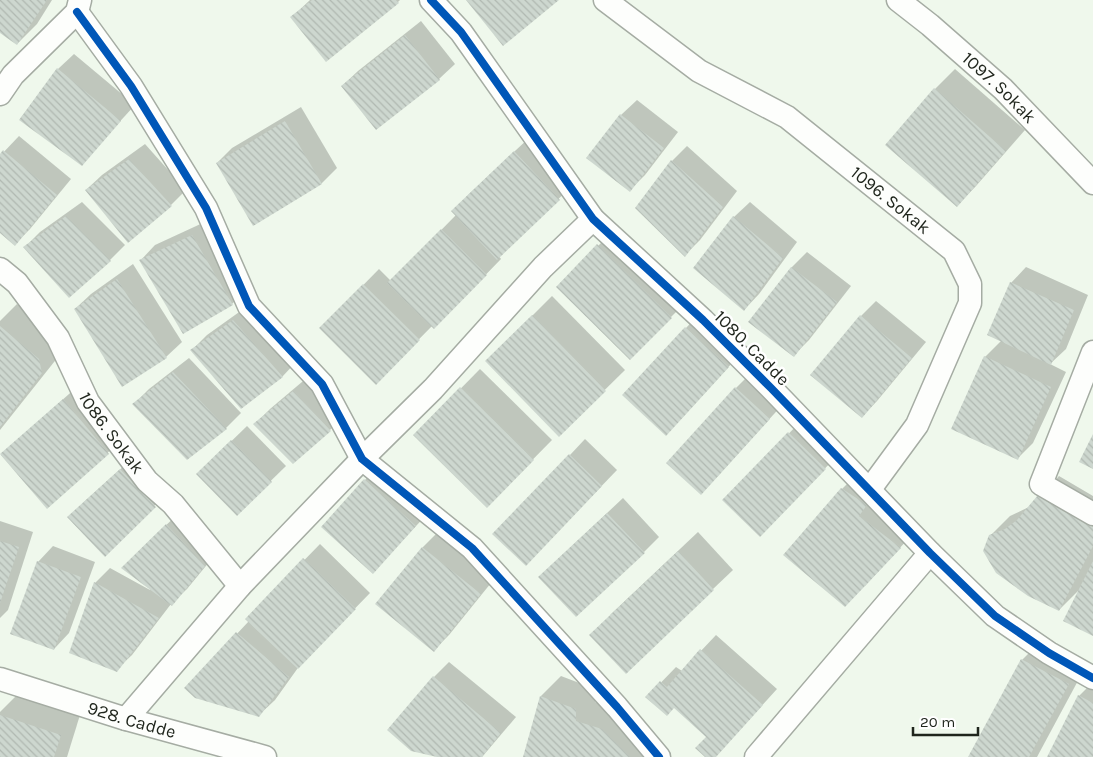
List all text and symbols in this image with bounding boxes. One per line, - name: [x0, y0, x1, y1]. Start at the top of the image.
- street label: 1097. Sokak: [958, 47, 1041, 128]
- street label: 1096. Sokak: [846, 162, 935, 239]
- street label: 1080. Cadde: [710, 306, 794, 390]
- street label: 1086. Sokak: [74, 389, 149, 478]
- street label: 928. Cadde: [85, 697, 178, 743]
- scale bar: [913, 704, 978, 736]
- text: 20 m: [920, 713, 955, 731]

